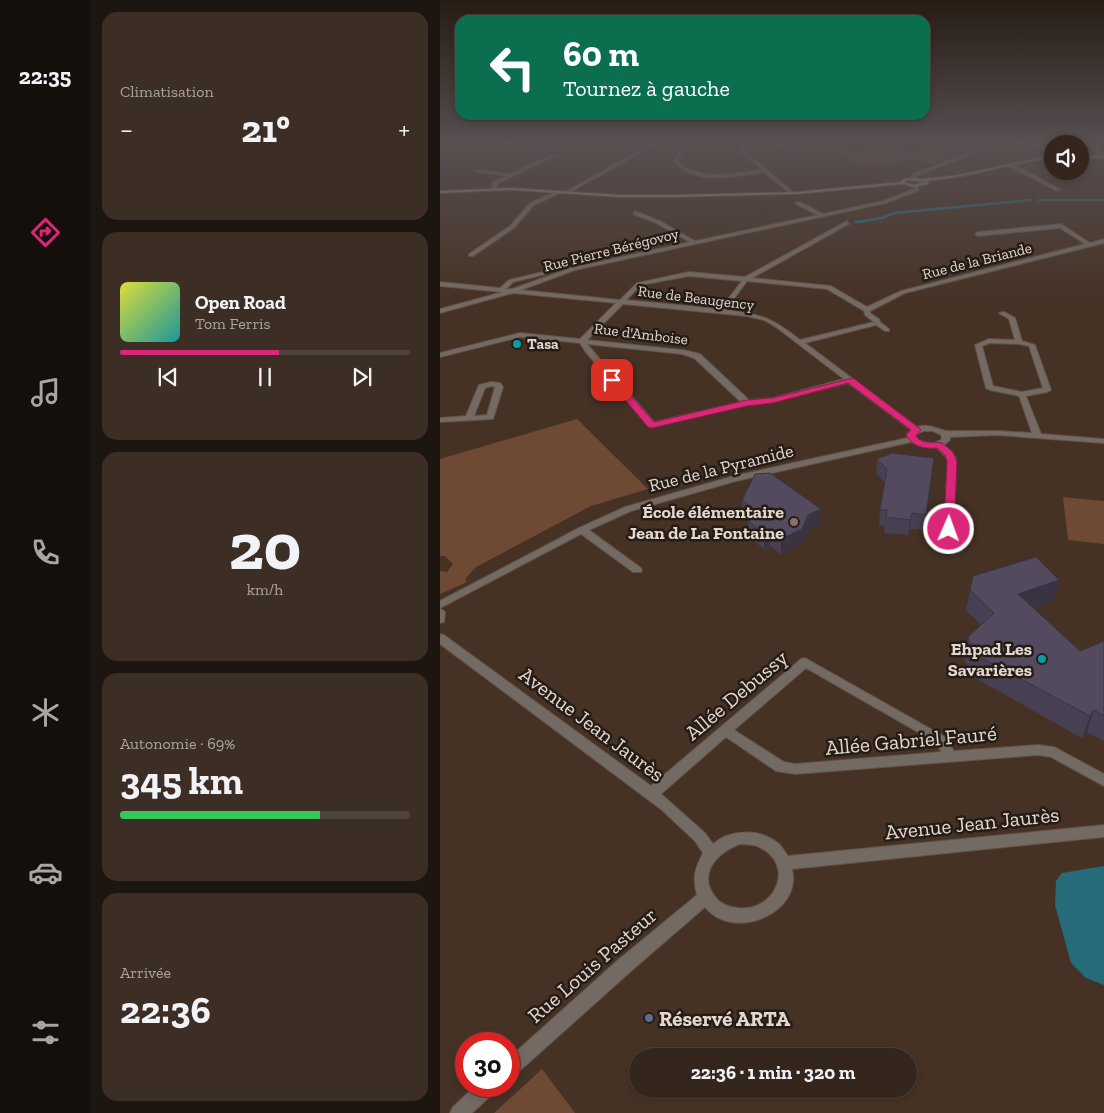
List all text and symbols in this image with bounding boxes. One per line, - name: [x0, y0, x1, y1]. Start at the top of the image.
- text: 60 m: [563, 33, 639, 75]
- icon: left: [480, 35, 545, 100]
- text: 22:35: [19, 63, 71, 90]
- text: Tournez à gauche: [563, 75, 730, 102]
- text: Climatisation: [120, 82, 214, 101]
- text: 21°: [241, 106, 290, 152]
- text: −: [120, 113, 133, 146]
- text: +: [398, 113, 410, 146]
- map controls: [1044, 135, 1089, 180]
- button: sound: [1044, 135, 1089, 180]
- icon: directions: [28, 215, 63, 250]
- street label: Rue Pierre Bérégovoy: [542, 224, 681, 276]
- street label: Rue de la Briande: [920, 239, 1034, 283]
- street label: Rue de Beaugency: [637, 282, 756, 314]
- text: Open Road: [195, 291, 286, 314]
- text: Tom Ferris: [195, 314, 271, 333]
- street label: Rue d'Amboise: [593, 319, 689, 349]
- place label: Tasa: [527, 335, 559, 353]
- marker: Tasa: [511, 338, 523, 350]
- pin: [591, 359, 633, 401]
- icon: previous: [154, 363, 182, 391]
- icon: pause: [251, 363, 279, 391]
- icon: next: [348, 363, 376, 391]
- icon: arrive: [598, 366, 626, 394]
- icon: music: [28, 375, 63, 410]
- street label: Rue de la Pyramide: [646, 439, 796, 497]
- place label: École élémentaire Jean de La Fontaine: [628, 501, 784, 544]
- position arrow: [922, 502, 974, 554]
- text: 20: [229, 508, 301, 586]
- marker: École élémentaire Jean de La Fontaine: [788, 516, 800, 528]
- icon: phone: [28, 535, 63, 570]
- text: km/h: [247, 580, 283, 599]
- place label: Ehpad Les Savarières: [948, 638, 1032, 681]
- street label: Allée Debussy: [680, 645, 793, 745]
- marker: Ehpad Les Savarières: [1036, 653, 1048, 665]
- street label: Avenue Jean Jaurès: [515, 661, 669, 787]
- icon: climate: [28, 695, 63, 730]
- street label: Allée Gabriel Fauré: [824, 720, 998, 760]
- text: Autonomie · 69%: [120, 734, 235, 753]
- text: 345 km: [120, 758, 243, 804]
- street label: Avenue Jean Jaurès: [884, 801, 1060, 845]
- icon: car: [28, 855, 63, 890]
- street label: Rue Louis Pasteur: [522, 902, 662, 1028]
- text: Arrivée: [120, 963, 171, 982]
- text: 22:36: [120, 987, 211, 1033]
- place label: Réservé ARTA: [659, 1006, 791, 1031]
- marker: Réservé ARTA: [643, 1012, 655, 1024]
- icon: filters: [28, 1015, 63, 1050]
- speed limit sign: 30: [455, 1032, 520, 1097]
- text: 22:36 · 1 min · 320 m: [691, 1061, 855, 1084]

